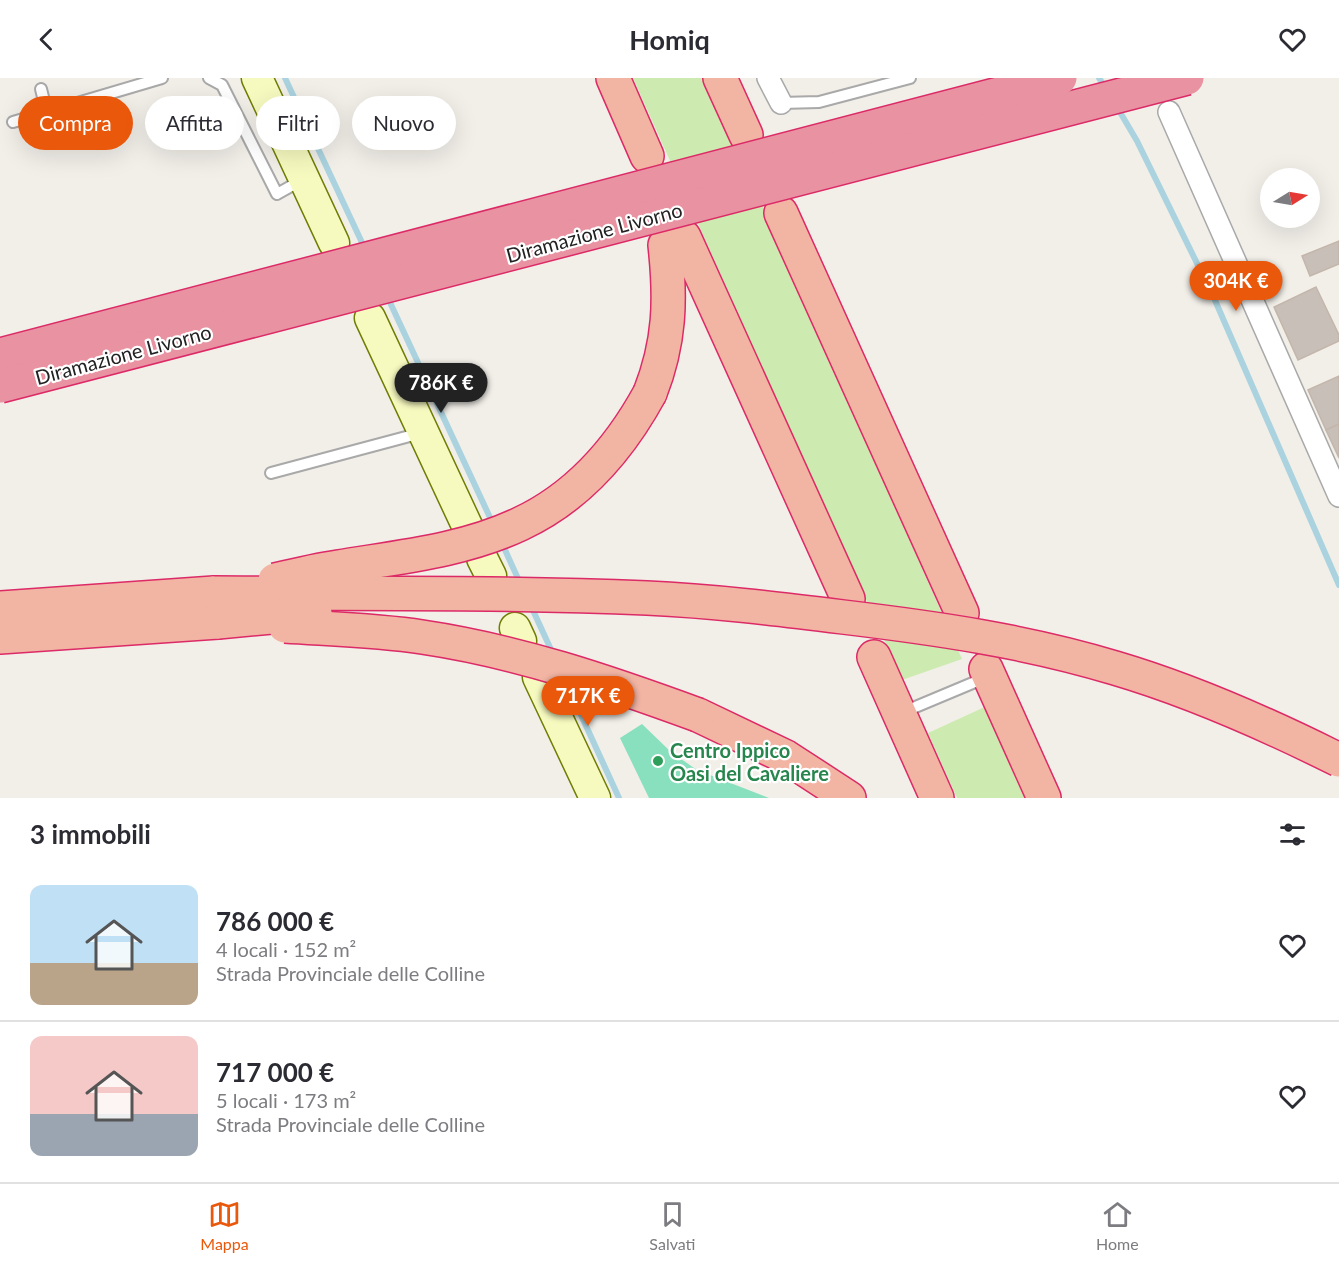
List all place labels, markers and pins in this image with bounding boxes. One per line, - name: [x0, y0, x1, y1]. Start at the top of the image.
- pin: 304K €: [1187, 261, 1285, 312]
- pin: 786K €: [392, 363, 490, 414]
- pin: 717K €: [539, 676, 637, 727]
- place label: Centro Ippico Oasi del Cavaliere: [670, 738, 829, 785]
- marker: Centro Ippico Oasi del Cavaliere: [651, 754, 665, 768]

